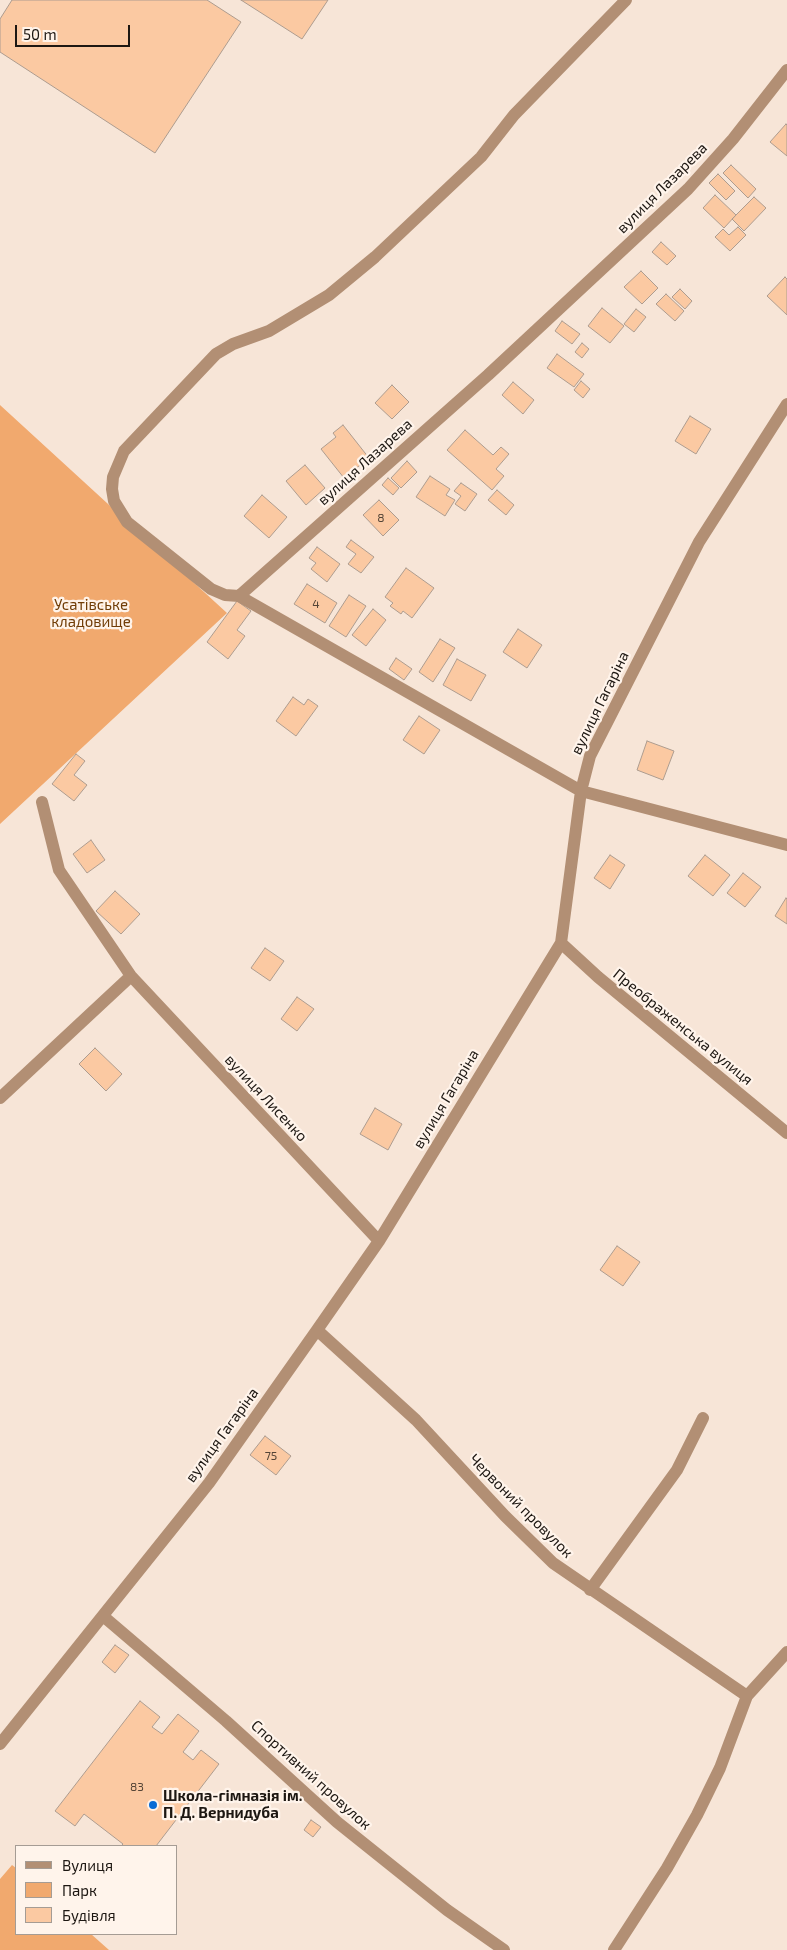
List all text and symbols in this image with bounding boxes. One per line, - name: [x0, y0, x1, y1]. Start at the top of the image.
- scale bar: [18, 15, 132, 47]
- text: 50 m: [23, 25, 57, 43]
- street label: вулиця Лазарева: [613, 139, 711, 237]
- street label: вулиця Лазарева: [314, 415, 416, 509]
- house number: 8: [377, 511, 385, 525]
- park label: Усатівське кладовище: [51, 596, 131, 631]
- house number: 4: [312, 597, 320, 611]
- street label: вулиця Гагаріна: [567, 649, 633, 757]
- street label: Преображенська вулиця: [610, 965, 756, 1089]
- street label: вулиця Гагаріна: [409, 1046, 483, 1152]
- street label: вулиця Лисенко: [221, 1051, 311, 1145]
- street label: вулиця Гагаріна: [182, 1384, 262, 1486]
- house number: 75: [265, 1449, 277, 1463]
- street label: Червоний провулок: [465, 1450, 577, 1562]
- street label: Спортивний провулок: [247, 1716, 375, 1834]
- house number: 83: [130, 1780, 144, 1794]
- place label: Школа-гімназія ім. П. Д. Вернидуба: [163, 1787, 302, 1822]
- marker: Школа-гімназія ім. П. Д. Вернидуба: [147, 1799, 159, 1811]
- legend: [15, 1845, 178, 1935]
- text: Вулиця: [62, 1856, 113, 1874]
- text: Парк: [62, 1881, 97, 1899]
- text: Будівля: [62, 1906, 116, 1924]

